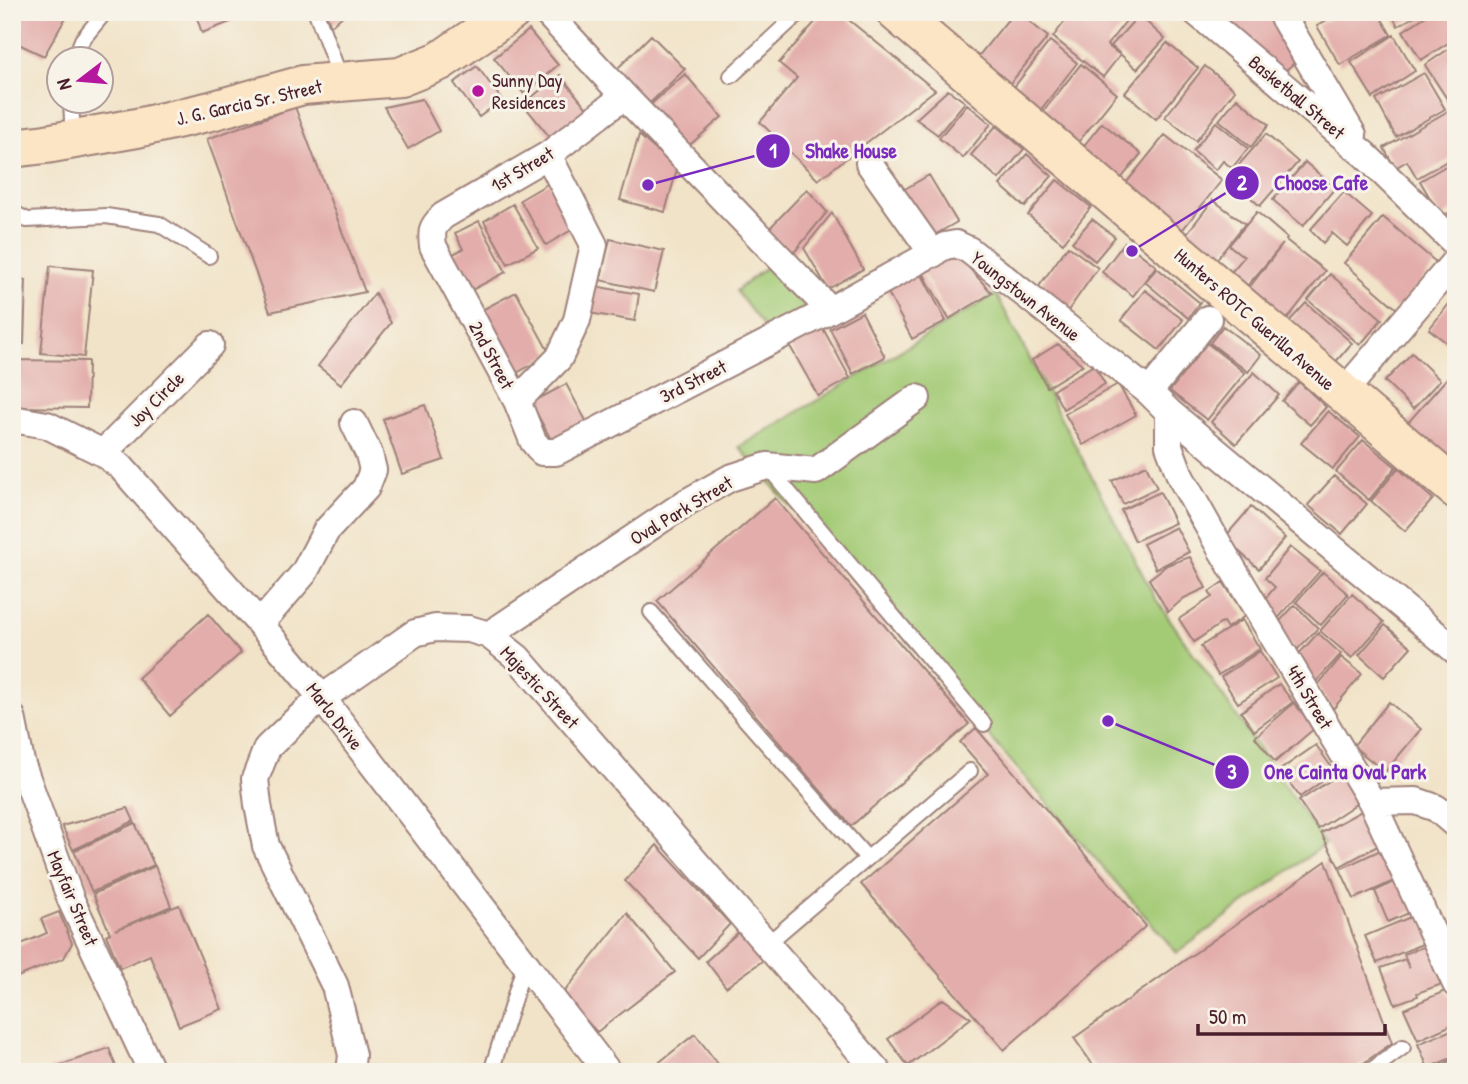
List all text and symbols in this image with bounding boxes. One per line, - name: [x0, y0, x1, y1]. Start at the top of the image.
- north arrow: [46, 46, 116, 116]
- street label: Basketball Street: [1243, 49, 1351, 145]
- place label: Sunny Day Residences: [492, 67, 566, 115]
- street label: J. G. Garcia Sr. Street: [173, 72, 325, 131]
- text: N: [50, 76, 78, 93]
- marker: Sunny Day Residences: [470, 83, 486, 99]
- callout: Shake House: [756, 130, 911, 172]
- text: 1: [769, 136, 777, 165]
- text: Shake House: [805, 136, 898, 165]
- street label: 1st Street: [486, 140, 559, 198]
- callout: Choose Cafe: [1225, 162, 1382, 204]
- text: 2: [1237, 168, 1247, 197]
- text: Choose Cafe: [1274, 168, 1369, 197]
- street label: Hunters ROTC Guerilla Avenue: [1169, 242, 1341, 396]
- street label: Youngstown Avenue: [966, 245, 1086, 347]
- street label: 2nd Street: [463, 316, 521, 394]
- street label: 3rd Street: [655, 353, 731, 409]
- street label: Joy Circle: [122, 365, 190, 433]
- street label: Oval Park Street: [625, 469, 738, 551]
- street label: Majestic Street: [495, 640, 586, 735]
- street label: 4th Street: [1281, 660, 1339, 734]
- street label: Marlo Drive: [300, 677, 370, 755]
- callout: One Cainta Oval Park: [1215, 751, 1440, 793]
- text: 3: [1227, 757, 1237, 786]
- text: One Cainta Oval Park: [1264, 757, 1427, 786]
- street label: Mayfair Street: [41, 846, 105, 950]
- scale bar: [1198, 993, 1386, 1037]
- text: 50 m: [1209, 1002, 1246, 1031]

